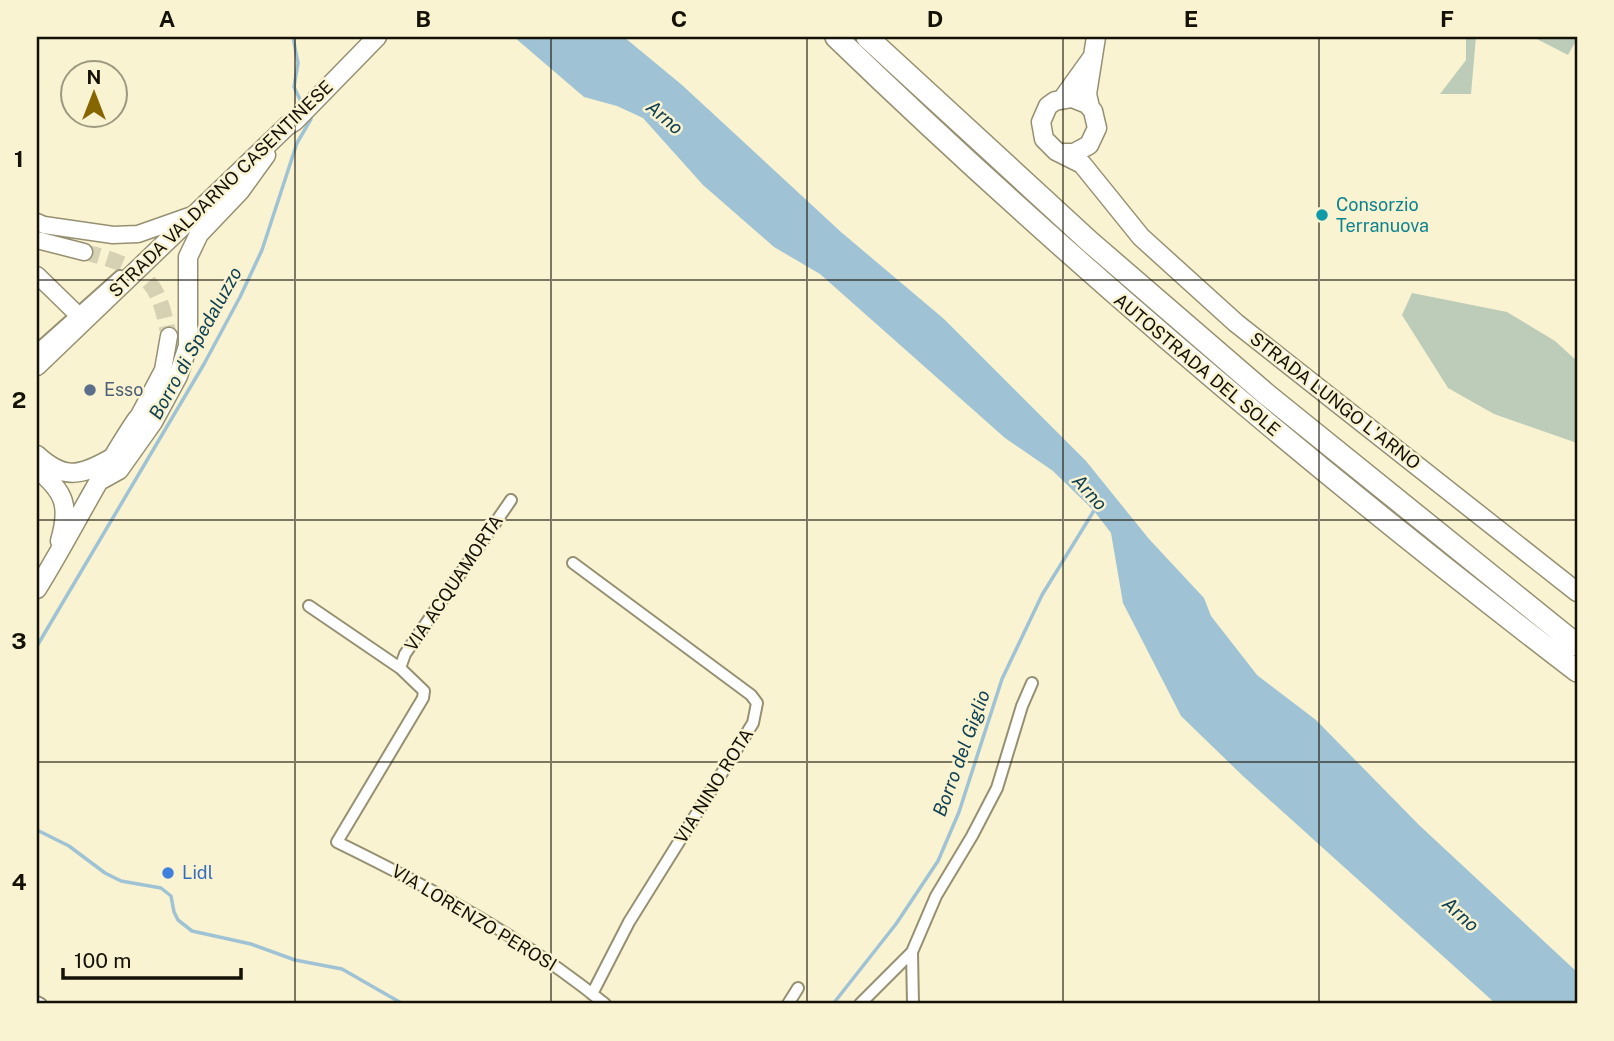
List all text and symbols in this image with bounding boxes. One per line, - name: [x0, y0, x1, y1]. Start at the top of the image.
- text: A: [159, 5, 176, 32]
- text: B: [415, 5, 431, 32]
- text: C: [671, 5, 687, 32]
- text: D: [927, 5, 943, 32]
- text: E: [1184, 5, 1198, 32]
- text: F: [1440, 5, 1454, 32]
- north arrow: [60, 60, 130, 130]
- text: N: [87, 66, 101, 88]
- street label: STRADA VALDARNO CASENTINESE: [104, 76, 337, 301]
- water label: Arno: [642, 95, 688, 139]
- text: 1: [14, 145, 24, 172]
- place label: Consorzio Terranuova: [1336, 194, 1429, 236]
- marker: Consorzio Terranuova: [1314, 207, 1330, 223]
- water label: Borro di Spedaluzzo: [144, 263, 246, 423]
- street label: AUTOSTRADA DEL SOLE: [1110, 289, 1285, 440]
- street label: STRADA LUNGO L'ARNO: [1246, 328, 1425, 474]
- place label: Esso: [104, 379, 143, 400]
- marker: Esso: [82, 382, 98, 398]
- text: 2: [12, 386, 26, 413]
- water label: Arno: [1068, 469, 1112, 515]
- street label: VIA ACQUAMORTA: [400, 510, 507, 655]
- text: 3: [11, 627, 27, 654]
- water label: Borro del Giglio: [928, 687, 994, 819]
- street label: VIA NINO ROTA: [670, 724, 757, 847]
- street label: VIA LORENZO PEROSI: [388, 860, 561, 975]
- place label: Lidl: [182, 862, 213, 883]
- marker: Lidl: [160, 865, 176, 881]
- text: 4: [11, 868, 27, 895]
- water label: Arno: [1438, 892, 1484, 936]
- scale bar: [63, 936, 242, 980]
- text: 100 m: [74, 948, 131, 973]

